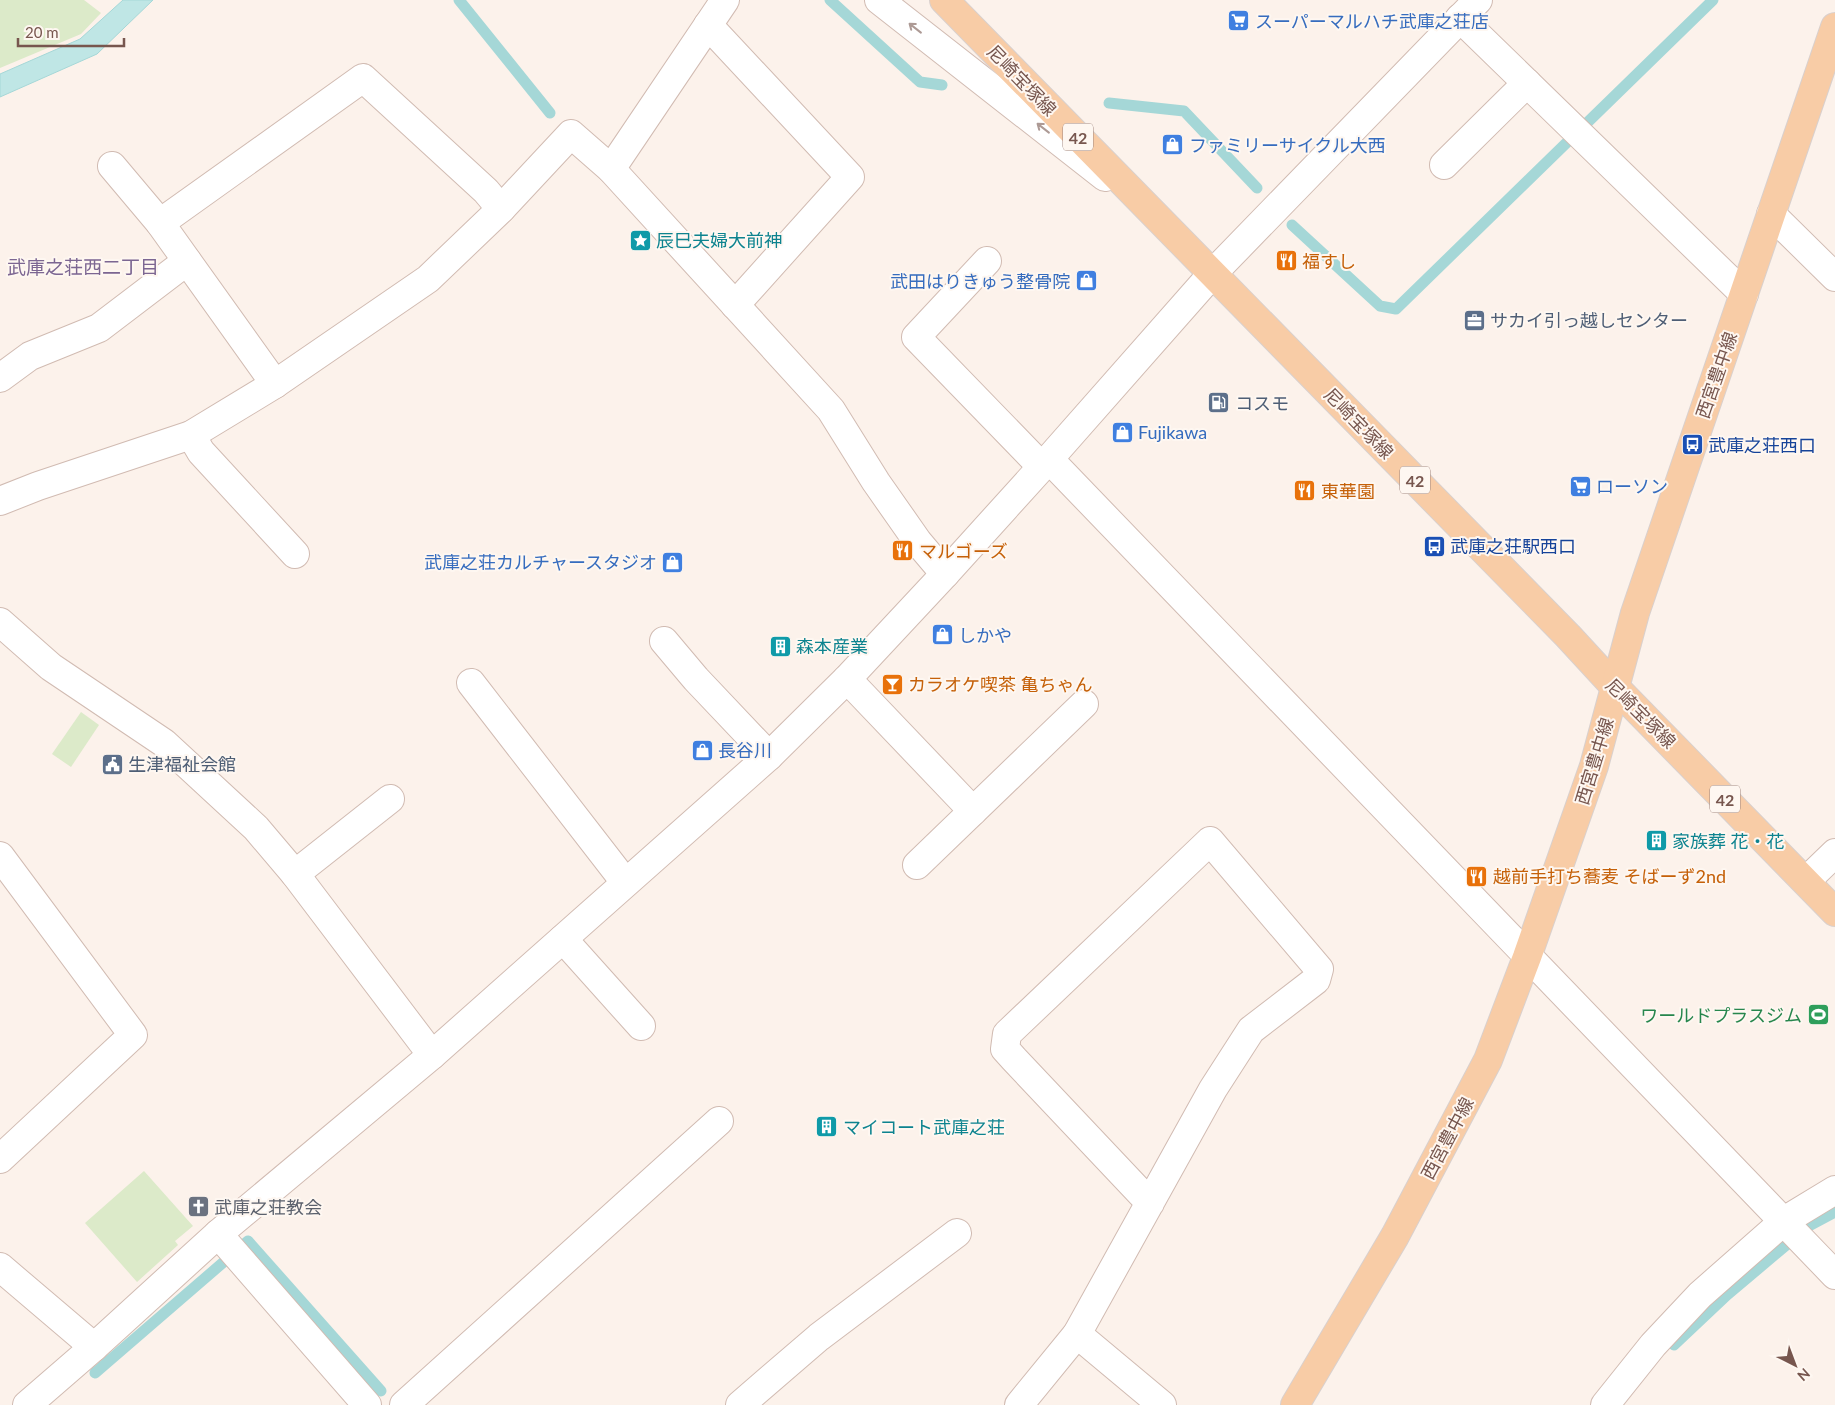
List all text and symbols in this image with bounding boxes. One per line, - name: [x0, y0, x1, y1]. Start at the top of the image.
- supermarket icon: スーパーマルハチ武庫之荘店: [1227, 9, 1251, 33]
- place label: スーパーマルハチ武庫之荘店: [1255, 10, 1489, 32]
- scale bar: [18, 15, 124, 47]
- one-way arrow: [909, 22, 922, 33]
- text: 20 m: [25, 23, 59, 41]
- street label: 尼崎宝塚線: [983, 40, 1061, 120]
- one-way arrow: [1036, 123, 1049, 134]
- road number: 42: [1063, 124, 1093, 150]
- shop icon: ファミリーサイクル大西: [1161, 133, 1185, 157]
- place label: ファミリーサイクル大西: [1189, 134, 1386, 156]
- place icon: 辰巳夫婦大前神: [628, 228, 652, 252]
- place label: 辰巳夫婦大前神: [656, 229, 782, 251]
- restaurant icon: 福すし: [1274, 249, 1298, 273]
- place label: 福すし: [1302, 250, 1356, 272]
- district label: 武庫之荘西二丁目: [7, 255, 159, 278]
- shop icon: 武田はりきゅう整骨院: [1074, 269, 1098, 293]
- place label: 武田はりきゅう整骨院: [890, 270, 1070, 292]
- office icon: サカイ引っ越しセンター: [1462, 308, 1486, 332]
- place label: サカイ引っ越しセンター: [1490, 309, 1688, 331]
- street label: 西宮豊中線: [1691, 329, 1741, 421]
- street label: 尼崎宝塚線: [1320, 383, 1398, 463]
- fuel station icon: コスモ: [1207, 391, 1231, 415]
- place label: コスモ: [1235, 392, 1289, 414]
- shop icon: Fujikawa: [1110, 420, 1134, 444]
- place label: Fujikawa: [1138, 421, 1207, 443]
- bus stop icon: 武庫之荘西口: [1680, 433, 1704, 457]
- place label: 武庫之荘西口: [1708, 434, 1816, 456]
- road number: 42: [1400, 466, 1430, 494]
- supermarket icon: ローソン: [1568, 474, 1592, 498]
- place label: ローソン: [1596, 475, 1668, 497]
- restaurant icon: 東華園: [1293, 479, 1317, 503]
- place label: 東華園: [1321, 480, 1375, 502]
- bus stop icon: 武庫之荘駅西口: [1422, 534, 1446, 558]
- place label: 武庫之荘駅西口: [1450, 535, 1576, 557]
- restaurant icon: マルゴーズ: [891, 539, 915, 563]
- place label: マルゴーズ: [919, 540, 1008, 562]
- shop icon: 武庫之荘カルチャースタジオ: [661, 550, 685, 574]
- place label: 武庫之荘カルチャースタジオ: [424, 551, 657, 573]
- shop icon: しかや: [930, 623, 954, 647]
- place label: しかや: [958, 624, 1012, 646]
- building icon: 森本産業: [768, 634, 792, 658]
- place label: 森本産業: [796, 635, 868, 657]
- bar icon: カラオケ喫茶 亀ちゃん: [880, 672, 904, 696]
- place label: カラオケ喫茶 亀ちゃん: [908, 673, 1093, 695]
- street label: 尼崎宝塚線: [1601, 673, 1681, 753]
- street label: 西宮豊中線: [1570, 715, 1618, 807]
- shop icon: 長谷川: [690, 738, 714, 762]
- place label: 長谷川: [718, 739, 772, 761]
- public building icon: 生津福祉会館: [100, 752, 124, 776]
- place label: 生津福祉会館: [128, 753, 236, 775]
- road number: 42: [1710, 786, 1740, 812]
- building icon: 家族葬 花・花: [1644, 829, 1668, 853]
- place label: 家族葬 花・花: [1672, 830, 1785, 852]
- restaurant icon: 越前手打ち蕎麦 そばーず2nd: [1465, 864, 1489, 888]
- place label: 越前手打ち蕎麦 そばーず2nd: [1493, 865, 1726, 887]
- sports icon: ワールドプラスジム: [1806, 1003, 1830, 1027]
- place label: ワールドプラスジム: [1640, 1004, 1802, 1026]
- street label: 西宮豊中線: [1416, 1093, 1478, 1183]
- building icon: マイコート武庫之荘: [815, 1115, 839, 1139]
- place label: マイコート武庫之荘: [843, 1116, 1005, 1138]
- church icon: 武庫之荘教会: [186, 1195, 210, 1219]
- place label: 武庫之荘教会: [214, 1196, 322, 1218]
- north arrow: [1770, 1340, 1820, 1390]
- text: N: [1794, 1365, 1814, 1385]

